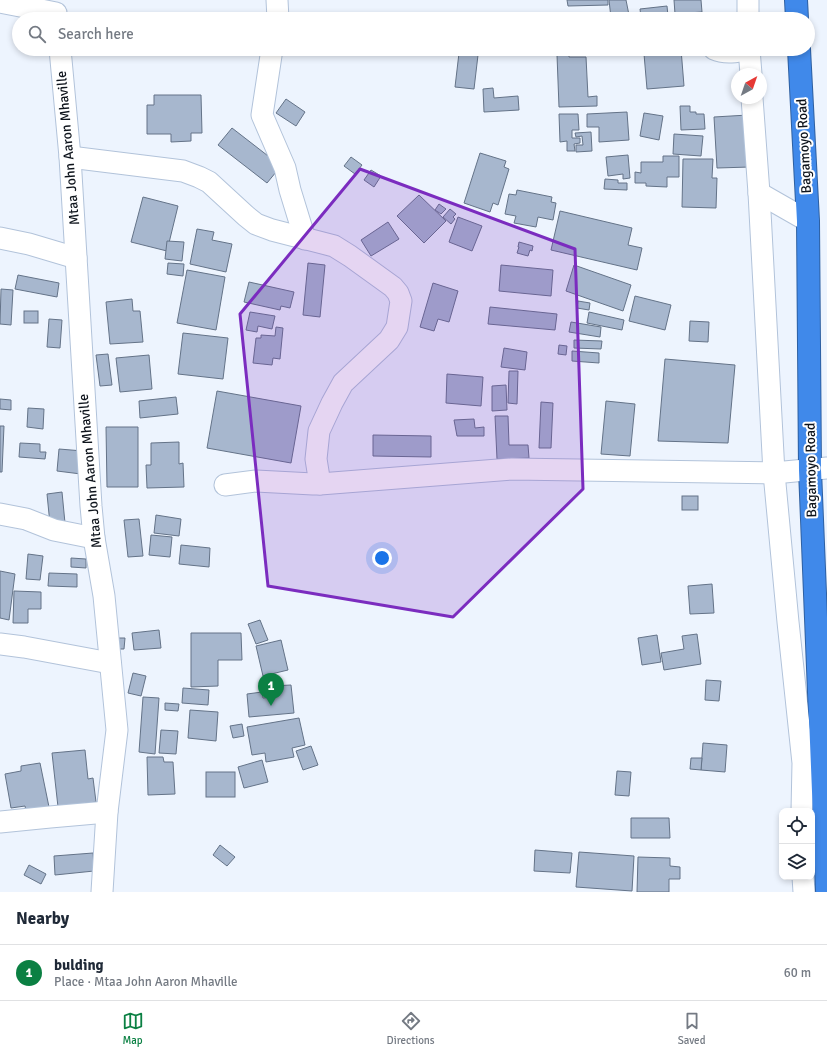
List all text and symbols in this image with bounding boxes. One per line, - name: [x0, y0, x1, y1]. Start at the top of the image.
- search box: [12, 12, 815, 56]
- icon: search: [26, 23, 48, 45]
- text: Search here: [58, 25, 134, 43]
- north arrow: [731, 68, 767, 104]
- street label: Mtaa John Aaron Mhaville: [53, 70, 83, 226]
- street label: Bagamoyo Road: [793, 98, 815, 194]
- street label: Mtaa John Aaron Mhaville: [75, 393, 105, 549]
- street label: Bagamoyo Road: [802, 422, 820, 518]
- your location: [372, 548, 392, 568]
- pin: 1: [258, 673, 284, 706]
- map controls: [779, 808, 815, 880]
- button: locate: [779, 808, 815, 844]
- button: layers: [779, 844, 815, 880]
- text: Nearby: [16, 908, 69, 929]
- text: bulding: [54, 956, 104, 974]
- text: 1: [25, 965, 33, 981]
- text: 60 m: [784, 965, 811, 981]
- text: Place · Mtaa John Aaron Mhaville: [54, 974, 238, 990]
- tab: Map: [122, 1010, 144, 1047]
- tab: Directions: [387, 1010, 435, 1047]
- tab: Saved: [678, 1010, 705, 1047]

